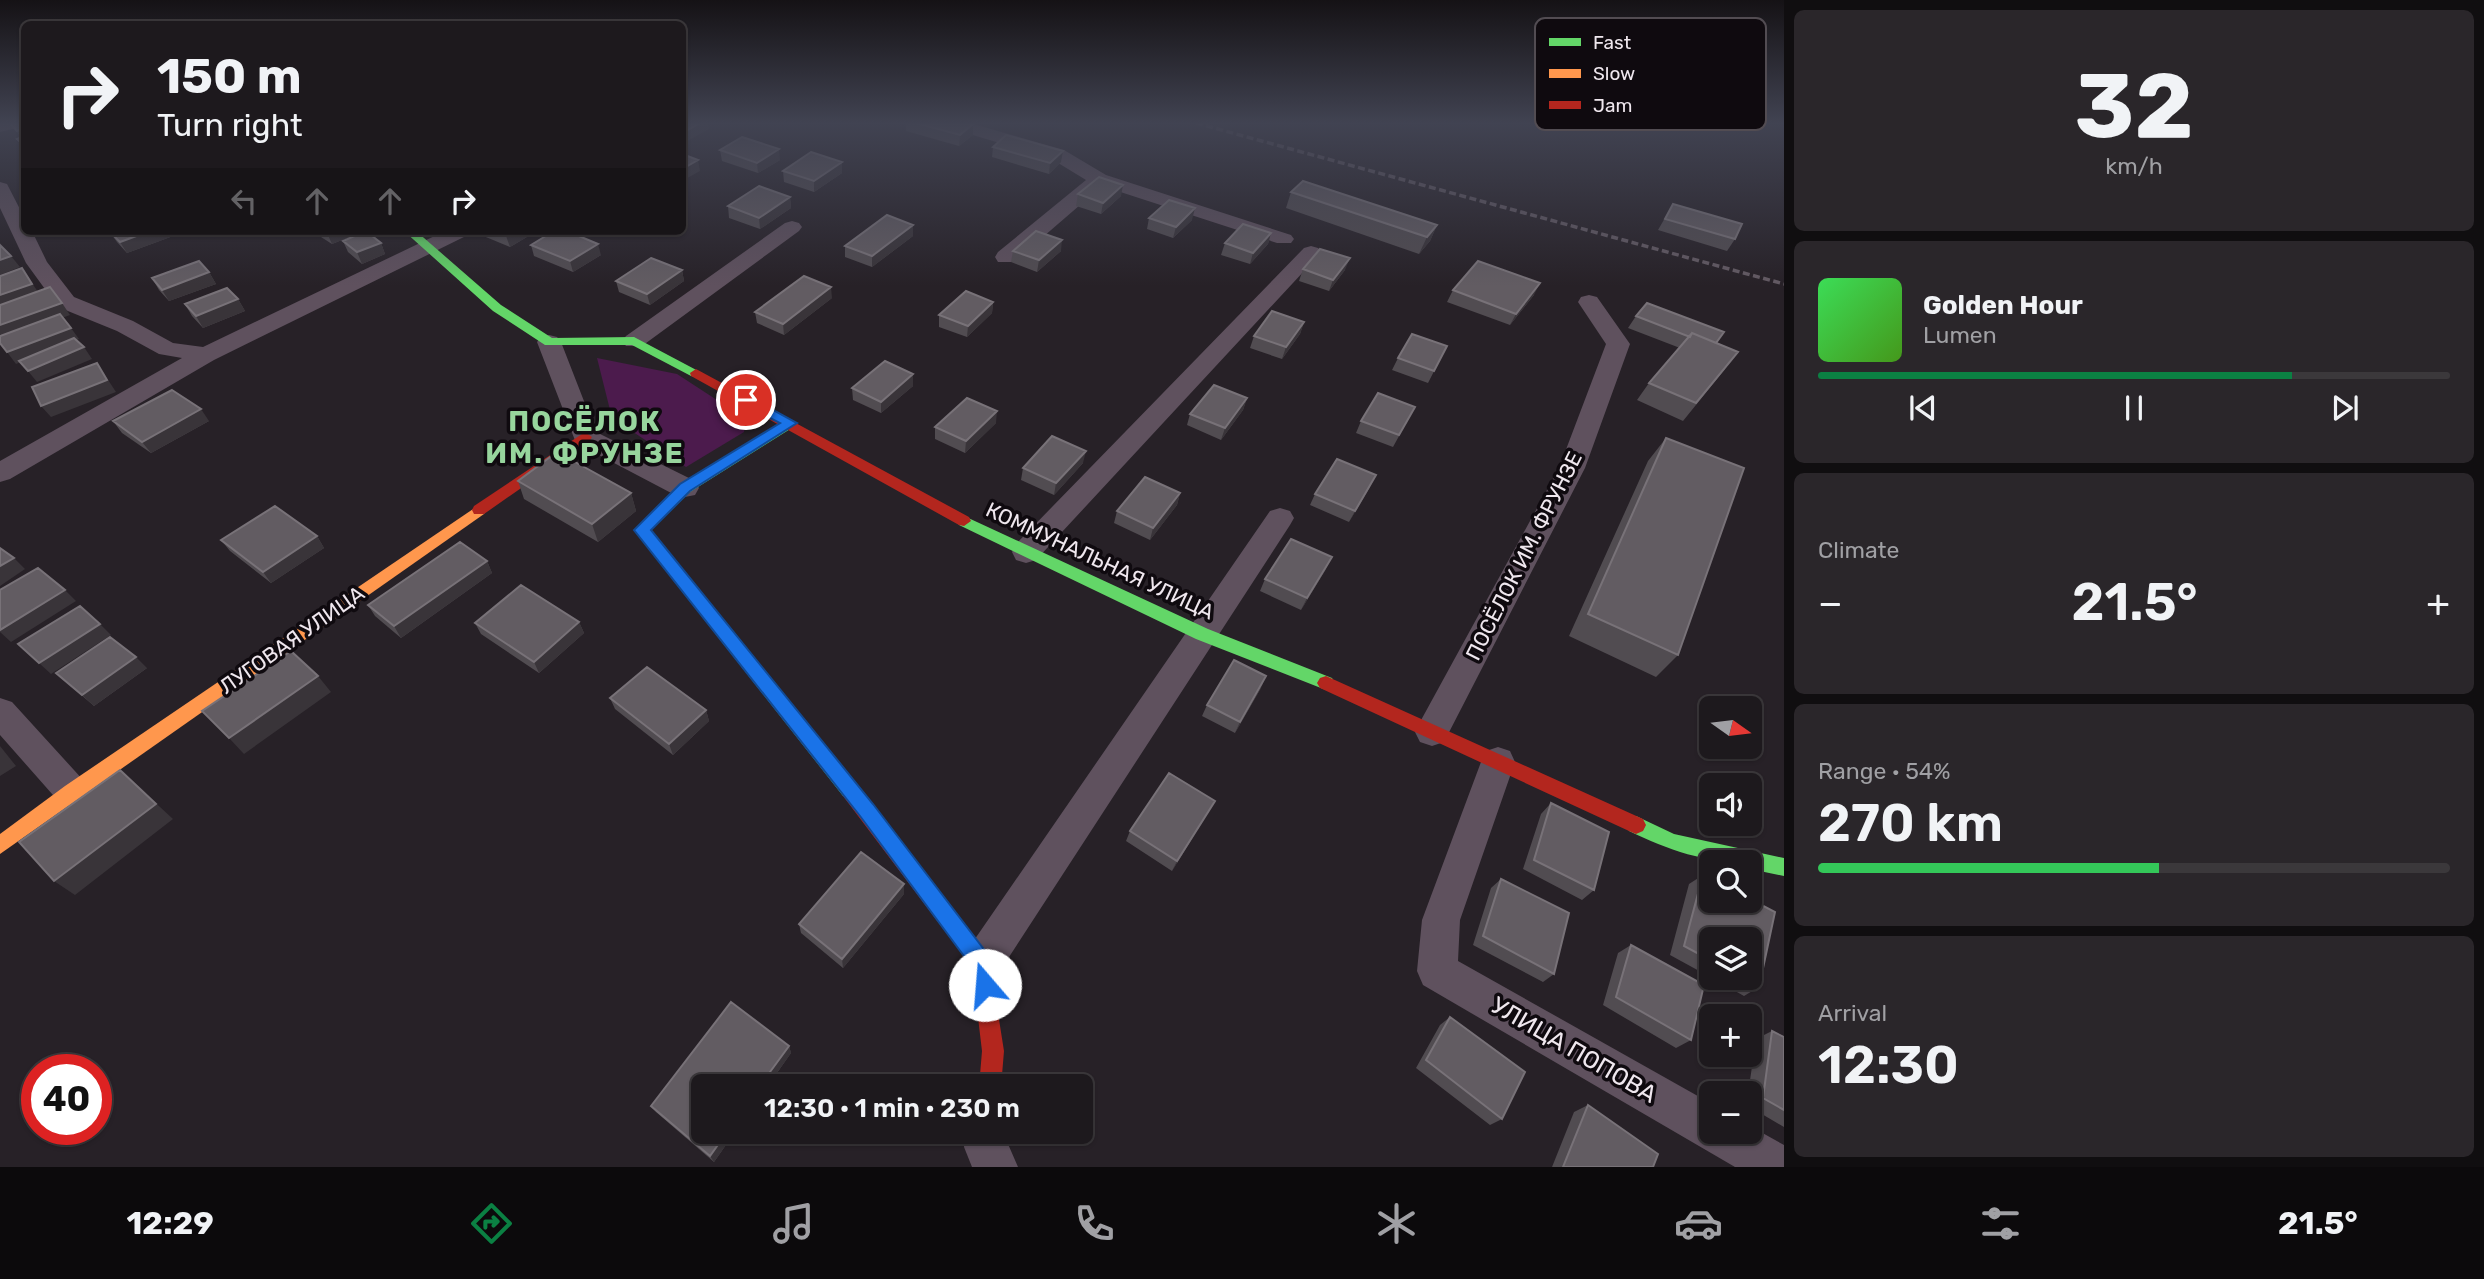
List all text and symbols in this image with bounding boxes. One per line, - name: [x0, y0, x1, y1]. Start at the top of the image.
- legend: [1535, 18, 1766, 130]
- text: Fast: [1593, 31, 1632, 54]
- text: 150 m: [157, 47, 302, 105]
- icon: right: [42, 49, 133, 140]
- text: 32: [2074, 52, 2194, 160]
- text: Slow: [1593, 62, 1635, 85]
- text: Jam: [1593, 94, 1632, 117]
- text: Turn right: [157, 106, 302, 144]
- text: km/h: [2105, 152, 2163, 180]
- icon: left: [225, 182, 263, 220]
- icon: ahead: [298, 182, 336, 220]
- icon: ahead: [371, 182, 409, 220]
- icon: right: [444, 182, 482, 220]
- text: Golden Hour: [1923, 290, 2083, 321]
- text: Lumen: [1923, 321, 1997, 349]
- pin: [716, 370, 776, 430]
- icon: arrive: [727, 381, 765, 419]
- icon: previous: [1904, 389, 1942, 427]
- icon: pause: [2115, 389, 2153, 427]
- icon: next: [2326, 389, 2364, 427]
- district label: ПОСЁЛОК ИМ. ФРУНЗЕ: [485, 405, 685, 470]
- street label: ПОСЁЛОК ИМ. ФРУНЗЕ: [1460, 447, 1587, 664]
- street label: КОММУНАЛЬНАЯ УЛИЦА: [982, 497, 1218, 624]
- text: Climate: [1818, 536, 1899, 564]
- text: 21.5°: [2071, 571, 2198, 633]
- street label: ЛУГОВАЯ УЛИЦА: [215, 580, 369, 699]
- text: −: [1818, 580, 1843, 626]
- text: +: [2426, 580, 2450, 626]
- north arrow: [1699, 696, 1762, 760]
- map controls: [1699, 696, 1762, 1144]
- text: Range · 54%: [1818, 757, 1951, 785]
- button: sound: [1699, 773, 1762, 836]
- text: 270 km: [1818, 792, 2003, 854]
- button: search: [1699, 850, 1762, 913]
- button: layers: [1699, 927, 1762, 990]
- position arrow: [948, 948, 1022, 1022]
- street label: УЛИЦА ПОПОВА: [1486, 991, 1662, 1109]
- text: Arrival: [1818, 999, 1887, 1027]
- button: +: [1699, 1004, 1762, 1067]
- text: 12:30: [1818, 1034, 1959, 1096]
- speed limit sign: 40: [21, 1054, 112, 1145]
- button: −: [1699, 1081, 1762, 1144]
- text: 12:30 · 1 min · 230 m: [764, 1093, 1020, 1124]
- icon: directions: [467, 1199, 516, 1248]
- icon: music: [769, 1199, 818, 1248]
- icon: phone: [1070, 1199, 1119, 1248]
- icon: climate: [1372, 1199, 1421, 1248]
- icon: car: [1674, 1199, 1723, 1248]
- icon: filters: [1976, 1199, 2025, 1248]
- text: 12:29: [126, 1204, 214, 1242]
- text: 21.5°: [2278, 1204, 2358, 1242]

